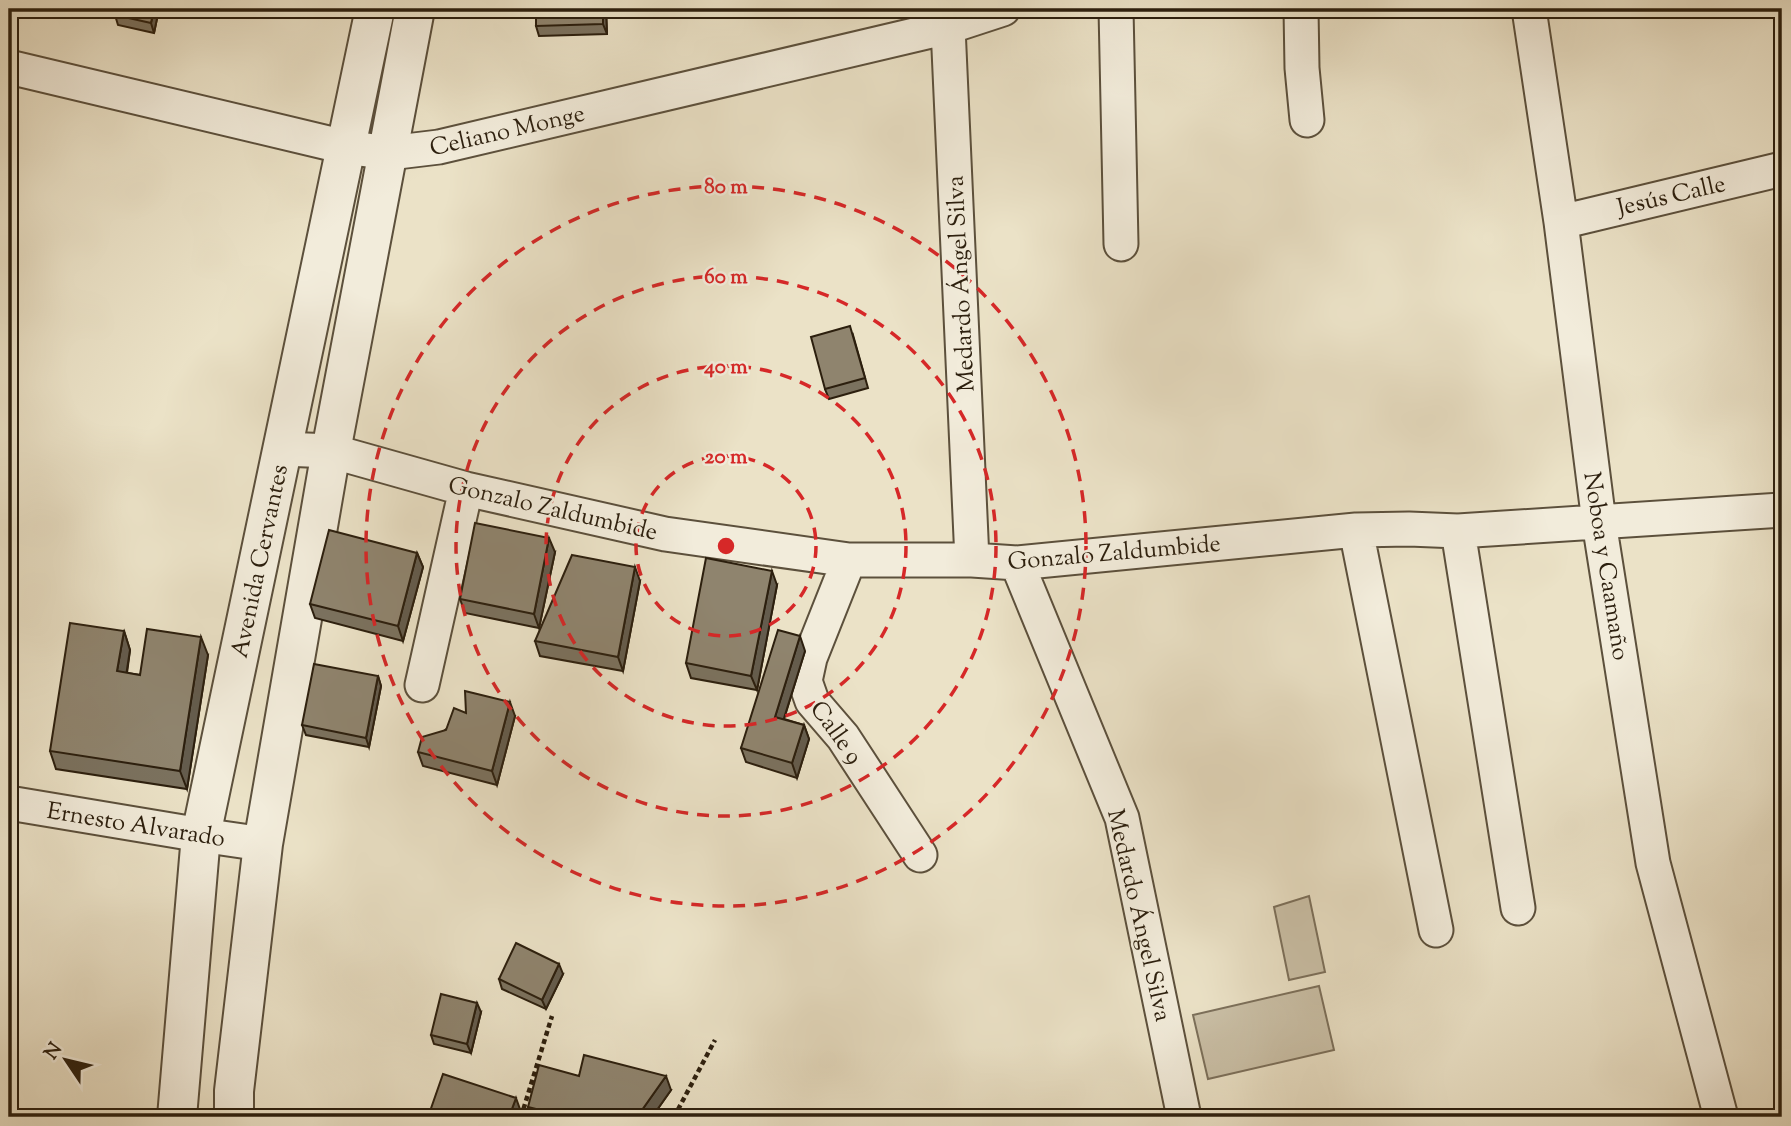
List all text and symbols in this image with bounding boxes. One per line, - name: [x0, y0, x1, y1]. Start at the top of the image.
- street label: Celiano Monge: [427, 98, 588, 166]
- street label: Jesús Calle: [1612, 168, 1729, 226]
- text: 80 m: [704, 173, 748, 203]
- street label: Medardo Ángel Silva: [939, 175, 985, 393]
- text: 60 m: [704, 263, 748, 293]
- text: 40 m: [703, 353, 748, 383]
- text: 20 m: [705, 443, 748, 473]
- street label: Avenida Cervantes: [224, 461, 298, 661]
- street label: Gonzalo Zaldumbide: [445, 469, 661, 551]
- street label: Noboa y Caamaño: [1573, 470, 1637, 663]
- street label: Gonzalo Zaldumbide: [1006, 528, 1222, 580]
- centre of rings: [714, 534, 738, 558]
- street label: Calle 9: [801, 694, 870, 772]
- street label: Ernesto Alvarado: [44, 795, 227, 857]
- street label: Medardo Ángel Silva: [1097, 806, 1179, 1025]
- north arrow: [32, 1024, 102, 1094]
- text: N: [39, 1038, 70, 1066]

